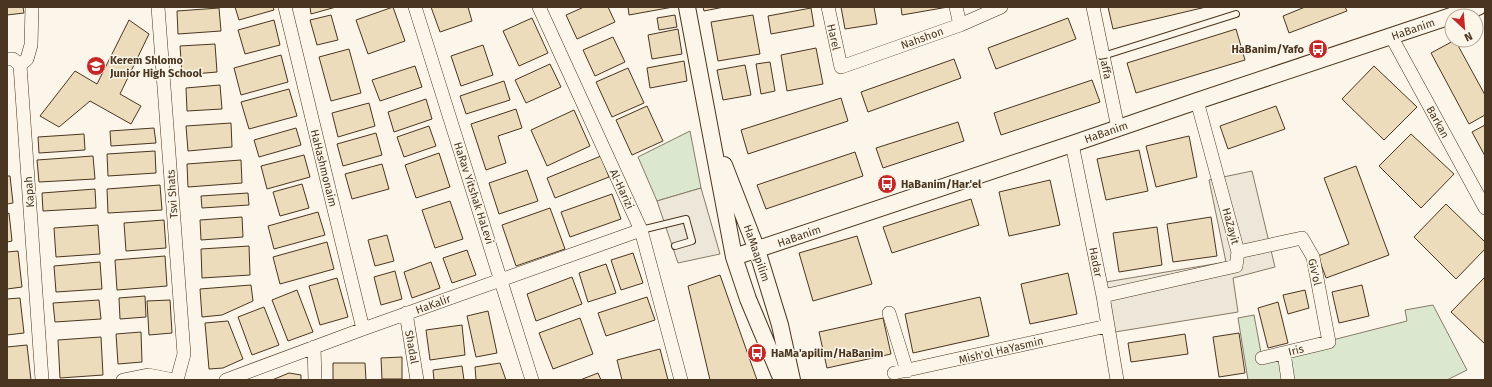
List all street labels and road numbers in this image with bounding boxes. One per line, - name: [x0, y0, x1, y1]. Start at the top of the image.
- street label: HaBanim: [1390, 16, 1437, 43]
- street label: Harel: [824, 23, 843, 52]
- street label: Nahshon: [899, 25, 945, 52]
- street label: Jaffa: [1097, 56, 1114, 80]
- street label: Barkan: [1423, 104, 1452, 141]
- street label: HaBanim: [1083, 119, 1130, 146]
- street label: HaHashmonaim: [308, 128, 339, 208]
- street label: HaRav Yitshak HaLevi: [451, 140, 496, 246]
- street label: Al-Harizi: [607, 167, 636, 211]
- street label: Tsvi Shats: [164, 169, 181, 219]
- street label: Kapah: [22, 176, 37, 208]
- street label: HaZayit: [1219, 206, 1242, 246]
- street label: HaMaapilim: [741, 223, 772, 283]
- street label: HaBanim: [776, 223, 823, 250]
- street label: Hadar: [1086, 246, 1105, 279]
- street label: Giv'ol: [1305, 257, 1324, 287]
- street label: HaKalir: [414, 292, 453, 317]
- street label: Shadal: [402, 329, 421, 365]
- street label: Mish'ol HaYasmin: [957, 334, 1045, 367]
- street label: Iris: [1287, 342, 1305, 359]

